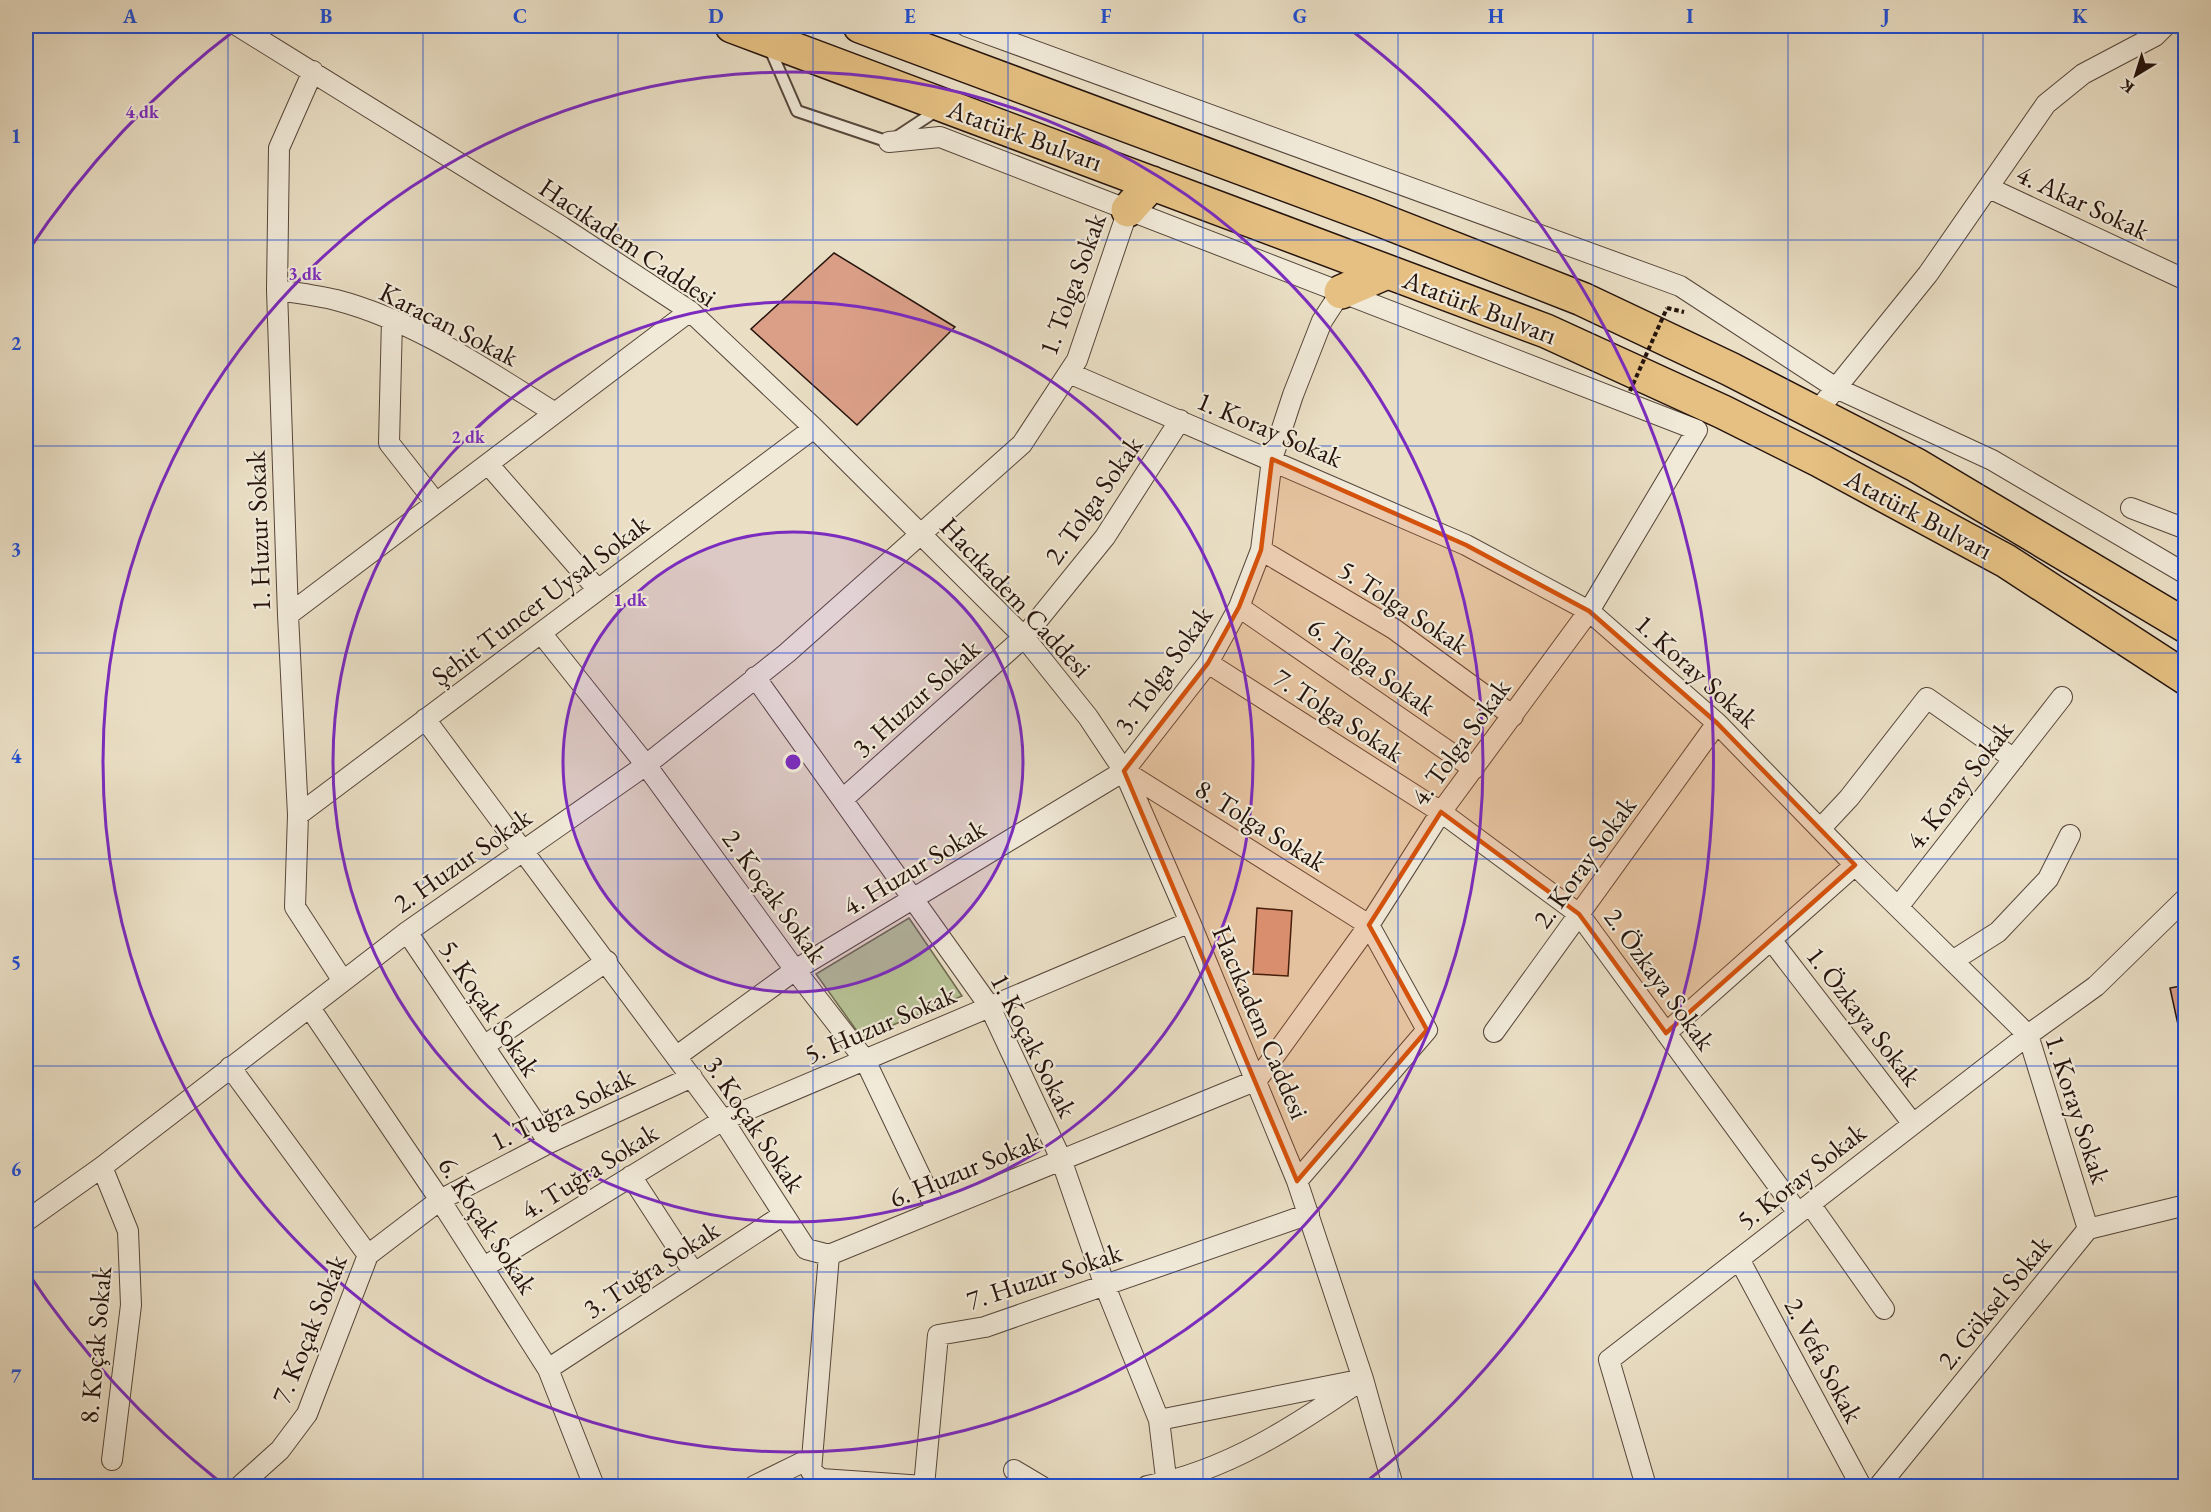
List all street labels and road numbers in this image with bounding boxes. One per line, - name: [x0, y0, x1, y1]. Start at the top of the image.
- street label: Atatürk Bulvarı: [942, 90, 1108, 179]
- street label: 4. Akar Sokak: [2011, 156, 2155, 248]
- street label: Hacıkadem Caddesi: [532, 170, 724, 315]
- street label: 1. Tolga Sokak: [1030, 208, 1114, 360]
- street label: Atatürk Bulvarı: [1397, 261, 1562, 353]
- street label: Karacan Sokak: [374, 274, 525, 374]
- street label: 1. Koray Sokak: [1192, 383, 1348, 475]
- street label: 2. Tolga Sokak: [1036, 429, 1150, 571]
- street label: 1. Huzur Sokak: [238, 450, 278, 612]
- street label: Atatürk Bulvarı: [1838, 460, 1999, 568]
- street label: Şehit Tuncer Uysal Sokak: [424, 506, 656, 693]
- street label: Hacıkadem Caddesi: [933, 509, 1100, 685]
- street label: 5. Tolga Sokak: [1332, 552, 1476, 662]
- street label: 3. Tolga Sokak: [1106, 599, 1220, 741]
- street label: 1. Koray Sokak: [1628, 606, 1766, 736]
- street label: 6. Tolga Sokak: [1301, 609, 1443, 723]
- street label: 3. Huzur Sokak: [844, 631, 988, 765]
- street label: 7. Tolga Sokak: [1267, 660, 1411, 770]
- street label: 4. Tolga Sokak: [1402, 671, 1518, 812]
- street label: 4. Koray Sokak: [1898, 713, 2021, 857]
- street label: 8. Tolga Sokak: [1189, 771, 1334, 879]
- street label: 2. Koray Sokak: [1524, 789, 1644, 935]
- street label: 2. Huzur Sokak: [386, 799, 538, 921]
- street label: 4. Huzur Sokak: [836, 810, 992, 923]
- street label: 2. Koçak Sokak: [715, 822, 836, 970]
- street label: 2. Özkaya Sokak: [1597, 901, 1724, 1057]
- street label: Hacıkadem Caddesi: [1204, 920, 1318, 1124]
- street label: 5. Koçak Sokak: [431, 933, 549, 1083]
- street label: 1. Özkaya Sokak: [1799, 939, 1930, 1093]
- street label: 1. Koçak Sokak: [983, 967, 1085, 1123]
- street label: 5. Huzur Sokak: [799, 976, 961, 1072]
- street label: 1. Koray Sokak: [2037, 1030, 2119, 1188]
- street label: 3. Koçak Sokak: [696, 1049, 814, 1199]
- street label: 1. Tuğra Sokak: [484, 1059, 640, 1159]
- street label: 5. Koray Sokak: [1729, 1114, 1873, 1237]
- street label: 4. Tuğra Sokak: [514, 1115, 664, 1227]
- street label: 6. Huzur Sokak: [884, 1122, 1047, 1215]
- street label: 6. Koçak Sokak: [430, 1149, 546, 1301]
- street label: 3. Tuğra Sokak: [576, 1212, 726, 1326]
- street label: 2. Göksel Sokak: [1929, 1228, 2059, 1376]
- street label: 7. Huzur Sokak: [962, 1234, 1126, 1318]
- street label: 7. Koçak Sokak: [263, 1249, 355, 1409]
- street label: 8. Koçak Sokak: [71, 1265, 119, 1425]
- street label: 2. Vefa Sokak: [1777, 1292, 1872, 1429]

